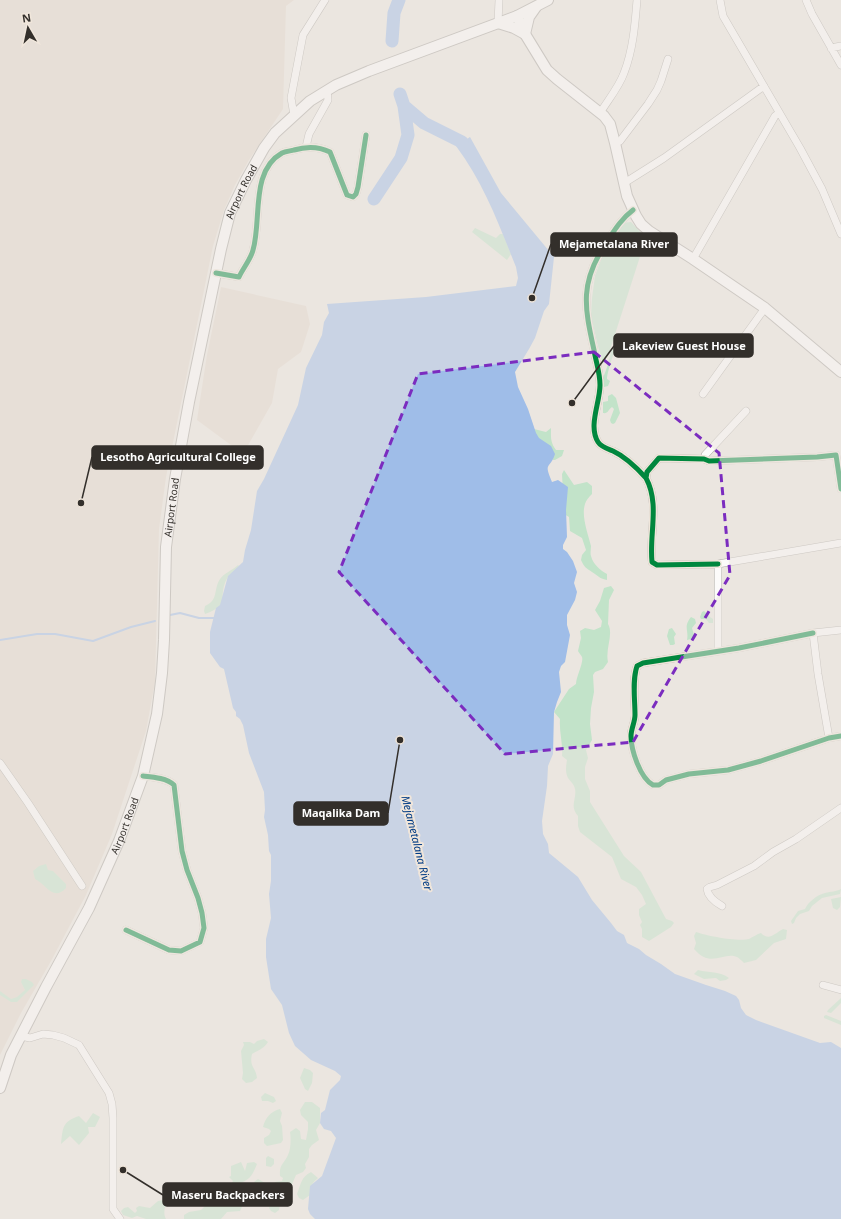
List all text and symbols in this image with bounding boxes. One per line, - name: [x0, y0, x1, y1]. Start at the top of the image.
- north arrow: [8, 8, 48, 48]
- text: N: [21, 10, 32, 26]
- street label: Airport Road: [222, 162, 260, 221]
- callout: Mejametalana River: [551, 233, 677, 256]
- text: Mejametalana River: [559, 236, 669, 251]
- callout: Lakeview Guest House: [614, 334, 753, 357]
- text: Lakeview Guest House: [622, 338, 746, 353]
- callout: Lesotho Agricultural College: [92, 446, 263, 469]
- text: Lesotho Agricultural College: [100, 449, 256, 464]
- street label: Airport Road: [160, 477, 182, 538]
- water label: Mejametalana River: [398, 794, 437, 893]
- street label: Airport Road: [107, 795, 142, 856]
- callout: Maqalika Dam: [294, 802, 388, 825]
- text: Maqalika Dam: [302, 805, 380, 820]
- callout: Maseru Backpackers: [163, 1183, 292, 1206]
- text: Maseru Backpackers: [171, 1187, 285, 1202]

